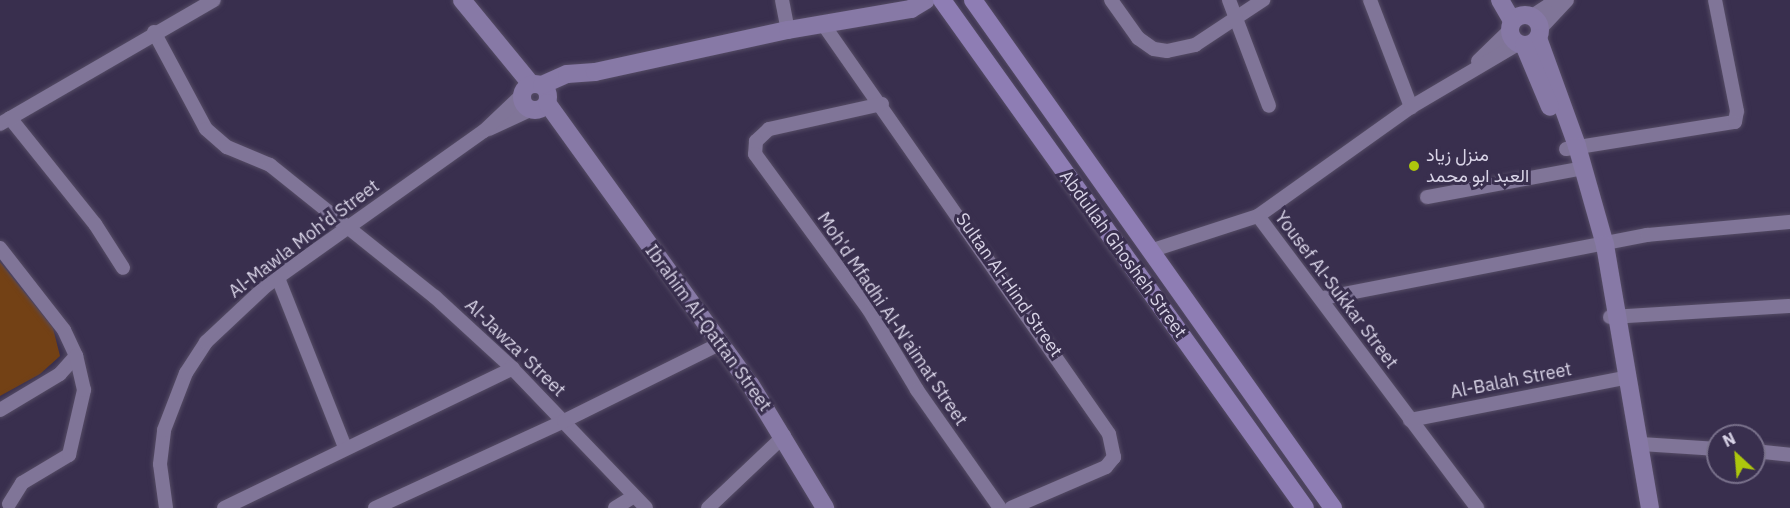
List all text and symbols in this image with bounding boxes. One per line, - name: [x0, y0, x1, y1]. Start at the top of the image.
- place label: منزل زياد العبد ابو محمد: [1426, 145, 1529, 188]
- marker: منزل زياد العبد ابو محمد: [1407, 159, 1421, 173]
- street label: Abdullah Ghosheh Street: [1055, 166, 1191, 342]
- street label: Al-Mawla Moh'd Street: [224, 175, 384, 303]
- street label: Yousef Al-Sukkar Street: [1270, 207, 1402, 373]
- street label: Moh'd Mfadhi Al-N'aimat Street: [812, 208, 972, 430]
- street label: Sultan Al-Hind Street: [951, 209, 1067, 361]
- street label: Ibrahim Al-Qattan Street: [640, 241, 776, 415]
- street label: Al-Jawza' Street: [460, 295, 570, 401]
- street label: Al-Balah Street: [1448, 359, 1574, 403]
- north arrow: [1706, 424, 1766, 484]
- text: N: [1719, 428, 1739, 451]

